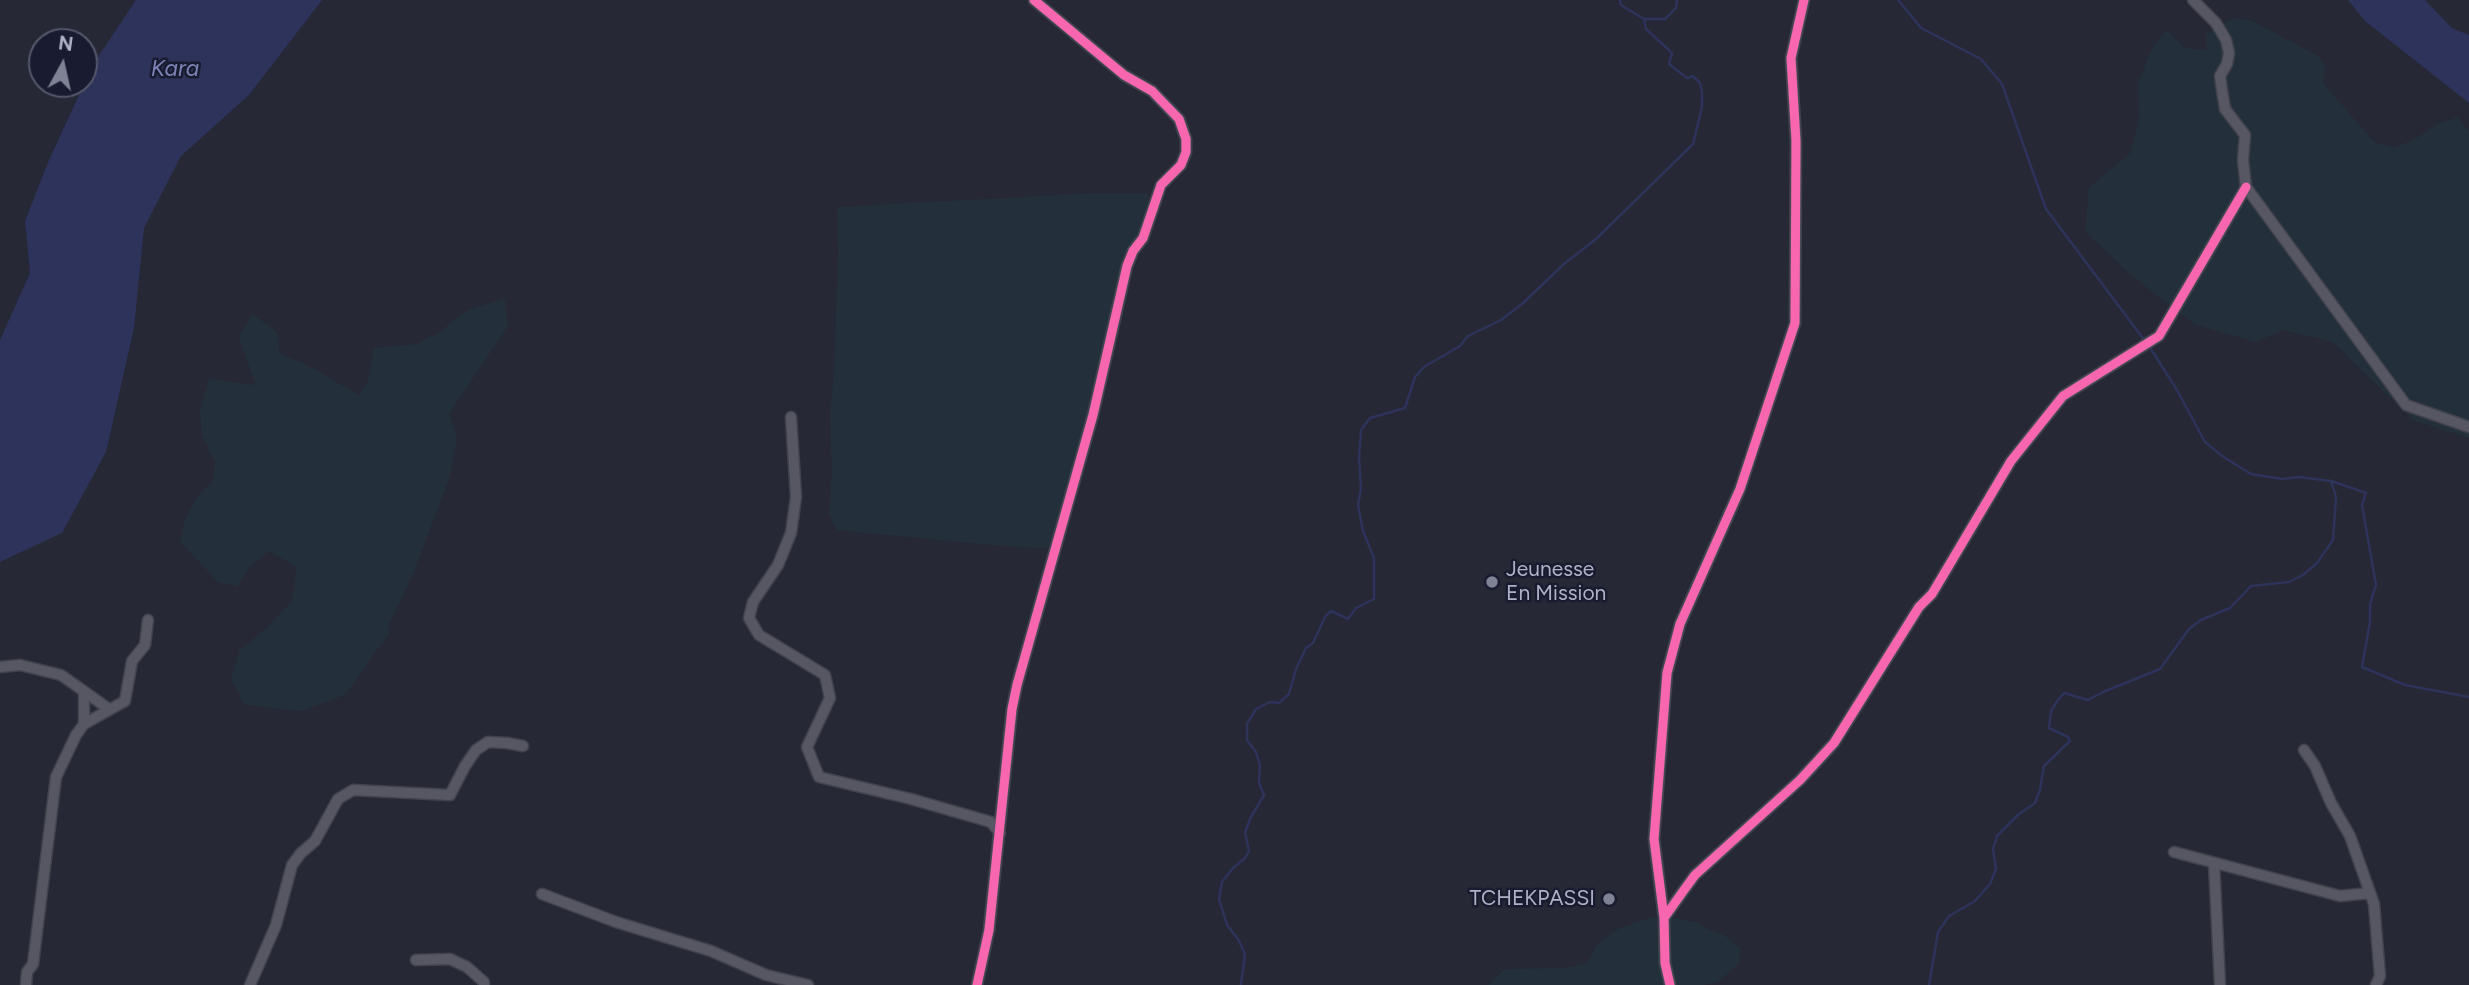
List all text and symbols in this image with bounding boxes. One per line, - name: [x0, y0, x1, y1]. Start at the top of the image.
- north arrow: [28, 28, 98, 98]
- text: N: [57, 31, 75, 56]
- water label: Kara: [151, 55, 199, 83]
- place label: Jeunesse En Mission: [1506, 557, 1606, 607]
- marker: Jeunesse En Mission: [1484, 574, 1500, 590]
- place label: TCHEKPASSI: [1469, 886, 1595, 912]
- marker: TCHEKPASSI: [1601, 891, 1617, 907]

